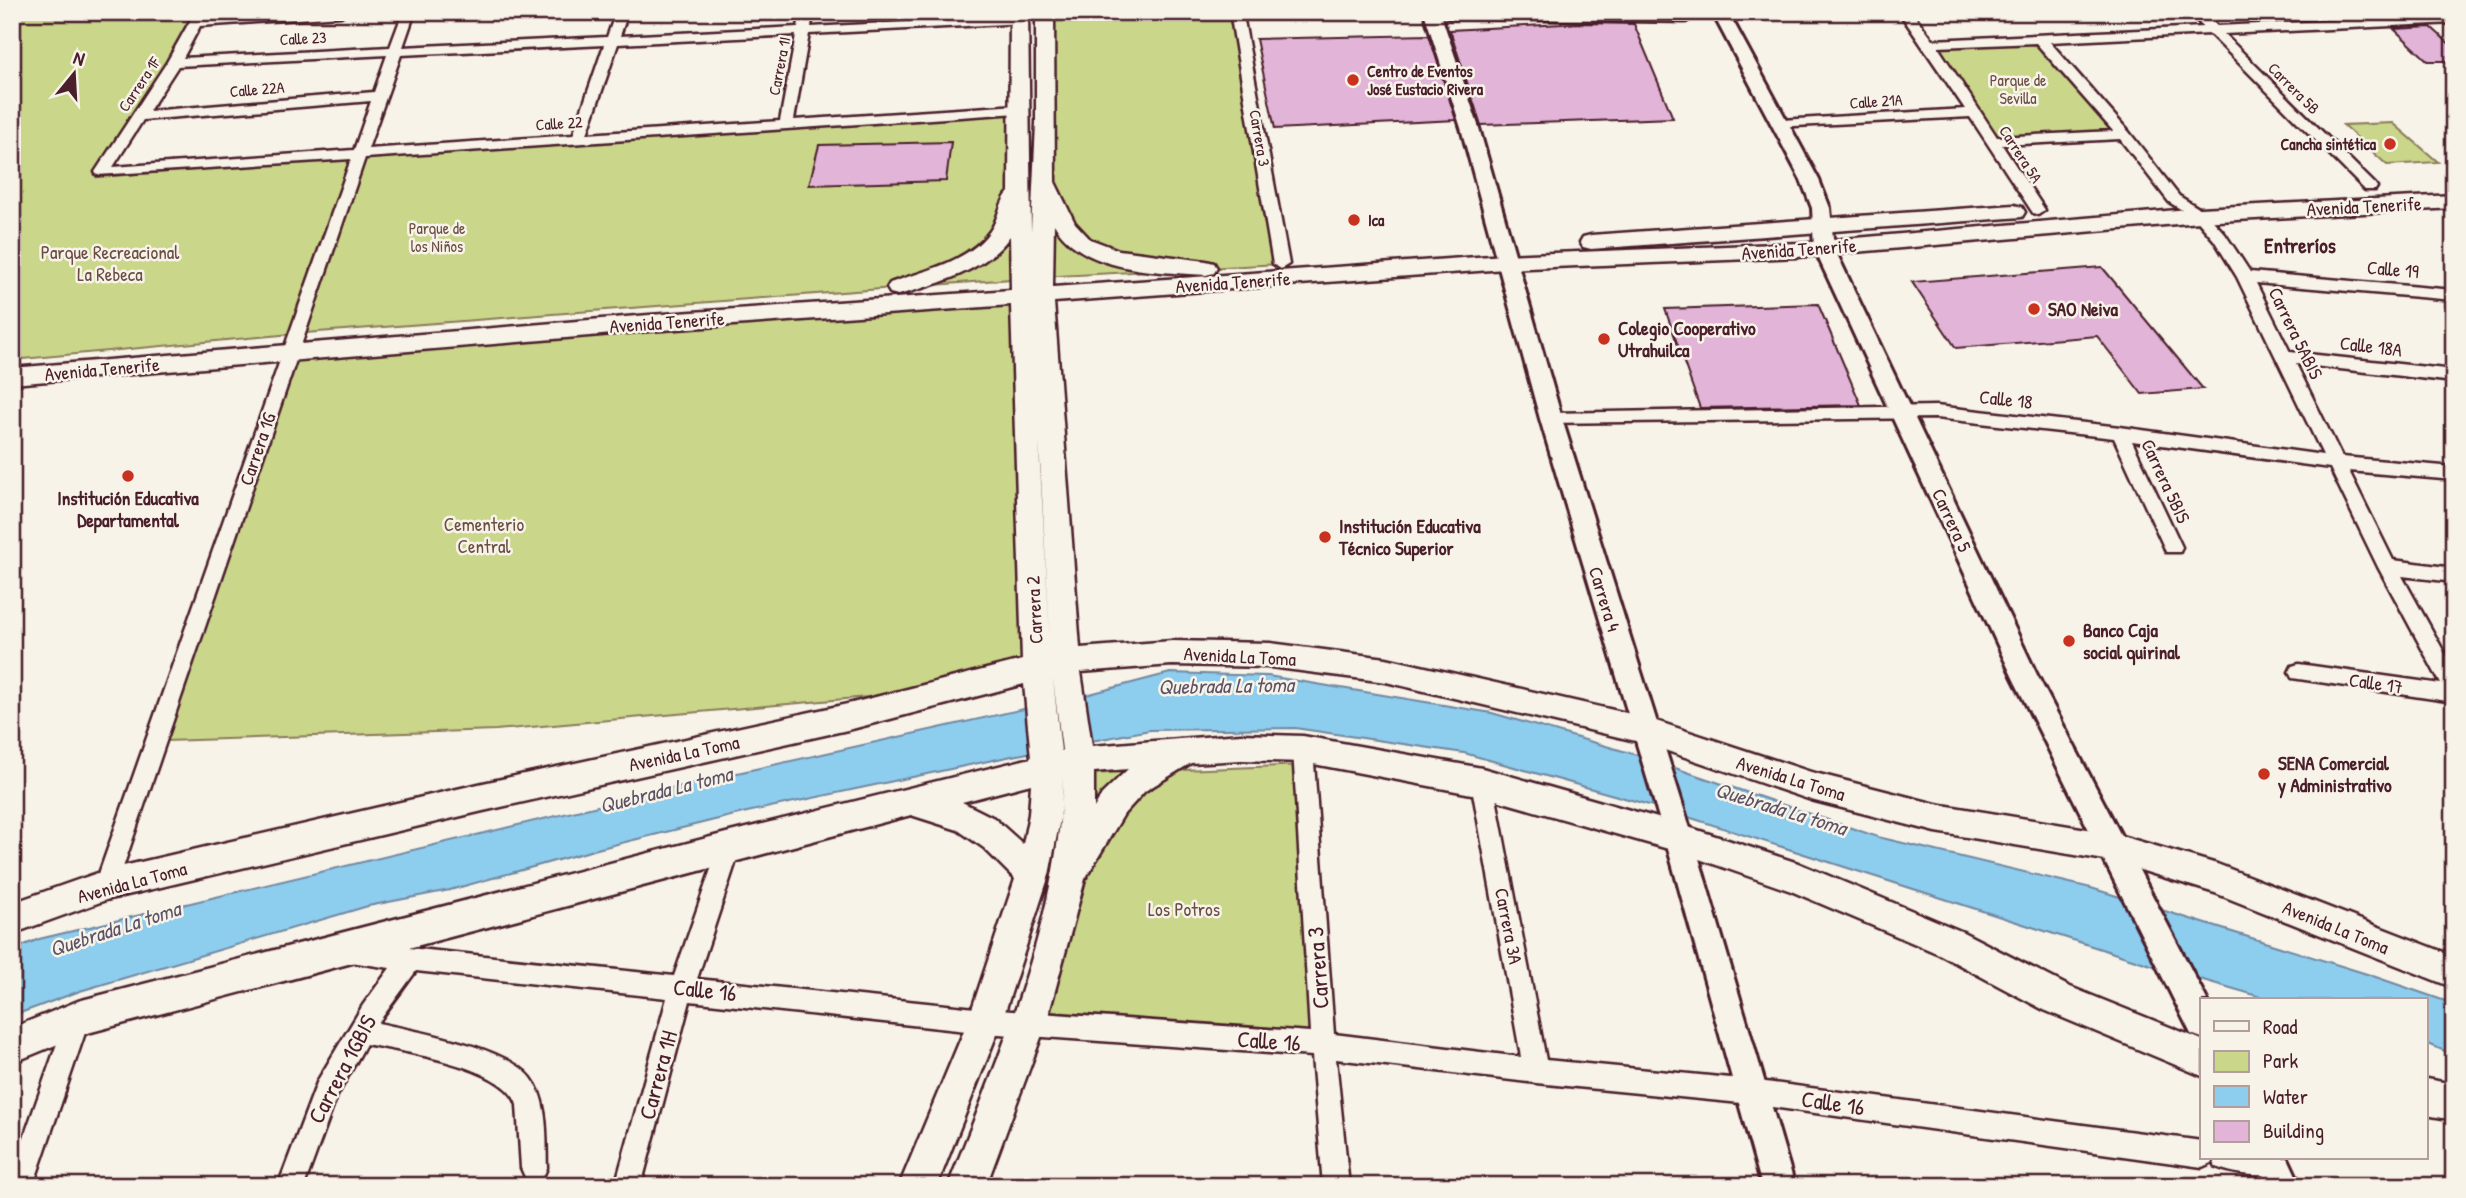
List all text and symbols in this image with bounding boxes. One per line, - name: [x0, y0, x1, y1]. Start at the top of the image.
- street label: Calle 23: [279, 26, 327, 50]
- street label: Carrera 1I: [763, 35, 795, 97]
- north arrow: [38, 38, 108, 108]
- text: N: [70, 44, 88, 72]
- street label: Carrera 1F: [113, 51, 166, 116]
- street label: Carrera 5B: [2263, 57, 2325, 119]
- place label: Centro de Eventos José Eustacio Rivera: [1367, 60, 1484, 100]
- park label: Parque de Sevilla: [1990, 69, 2047, 109]
- marker: Centro de Eventos José Eustacio Rivera: [1345, 72, 1361, 88]
- street label: Calle 22A: [229, 76, 285, 102]
- street label: Calle 21A: [1849, 88, 1903, 114]
- street label: Carrera 3: [1244, 108, 1276, 168]
- street label: Calle 22: [535, 110, 584, 136]
- street label: Carrera 5A: [1994, 121, 2048, 187]
- place label: Cancha sintética: [2280, 133, 2377, 155]
- marker: Cancha sintética: [2382, 136, 2398, 152]
- street label: Avenida Tenerife: [2306, 190, 2423, 222]
- place label: Ica: [1368, 209, 1385, 231]
- marker: Ica: [1346, 212, 1362, 228]
- park label: Parque de los Niños: [409, 217, 466, 257]
- district label: Entreríos: [2264, 231, 2336, 260]
- street label: Avenida Tenerife: [1741, 232, 1858, 266]
- park label: Parque Recreacional La Rebeca: [41, 239, 180, 287]
- street label: Calle 19: [2366, 254, 2420, 284]
- street label: Avenida Tenerife: [1175, 265, 1292, 299]
- street label: Carrera 5ABIS: [2263, 283, 2330, 384]
- place label: SAO Neiva: [2048, 296, 2118, 322]
- marker: SAO Neiva: [2026, 301, 2042, 317]
- street label: Avenida Tenerife: [609, 305, 726, 339]
- place label: Colegio Cooperativo Utrahuilca: [1618, 315, 1756, 363]
- street label: Calle 18A: [2338, 329, 2404, 363]
- marker: Colegio Cooperativo Utrahuilca: [1596, 331, 1612, 347]
- street label: Avenida Tenerife: [44, 351, 161, 387]
- street label: Calle 18: [1978, 383, 2034, 415]
- street label: Carrera 1G: [232, 409, 282, 489]
- street label: Carrera 5BIS: [2135, 435, 2197, 528]
- marker: Institución Educativa Departamental: [120, 468, 136, 484]
- street label: Carrera 5: [1926, 484, 1978, 556]
- place label: Institución Educativa Departamental: [57, 485, 199, 534]
- park label: Cementerio Central: [444, 511, 525, 559]
- place label: Institución Educativa Técnico Superior: [1338, 513, 1481, 562]
- marker: Institución Educativa Técnico Superior: [1317, 529, 1333, 545]
- street label: Carrera 4: [1583, 563, 1627, 635]
- street label: Carrera 2: [1019, 575, 1049, 645]
- place label: Banco Caja social quirinal: [2083, 617, 2181, 666]
- marker: Banco Caja social quirinal: [2061, 633, 2077, 649]
- street label: Avenida La Toma: [1183, 640, 1297, 672]
- street label: Calle 17: [2347, 666, 2405, 700]
- water label: Quebrada La toma: [1158, 670, 1297, 701]
- street label: Avenida La Toma: [626, 728, 742, 777]
- street label: Avenida La Toma: [1733, 749, 1849, 807]
- place label: SENA Comercial y Administrativo: [2277, 750, 2392, 799]
- water label: Quebrada La toma: [596, 758, 738, 820]
- marker: SENA Comercial y Administrativo: [2256, 766, 2272, 782]
- water label: Quebrada La toma: [1712, 775, 1853, 843]
- street label: Avenida La Toma: [74, 855, 190, 909]
- street label: Carrera 3A: [1489, 886, 1529, 966]
- water label: Quebrada La toma: [46, 893, 187, 963]
- street label: Avenida La Toma: [2279, 894, 2393, 960]
- park label: Los Potros: [1148, 896, 1220, 922]
- street label: Carrera 3: [1299, 926, 1336, 1010]
- street label: Calle 16: [672, 971, 738, 1008]
- legend: [2200, 998, 2428, 1160]
- street label: Carrera 1GBIS: [300, 1009, 383, 1128]
- text: Road: [2263, 1012, 2297, 1041]
- street label: Calle 16: [1236, 1023, 1302, 1058]
- street label: Carrera 1H: [631, 1027, 684, 1123]
- text: Park: [2263, 1046, 2298, 1075]
- text: Water: [2263, 1082, 2308, 1111]
- street label: Calle 16: [1799, 1083, 1867, 1122]
- text: Building: [2263, 1116, 2324, 1145]

